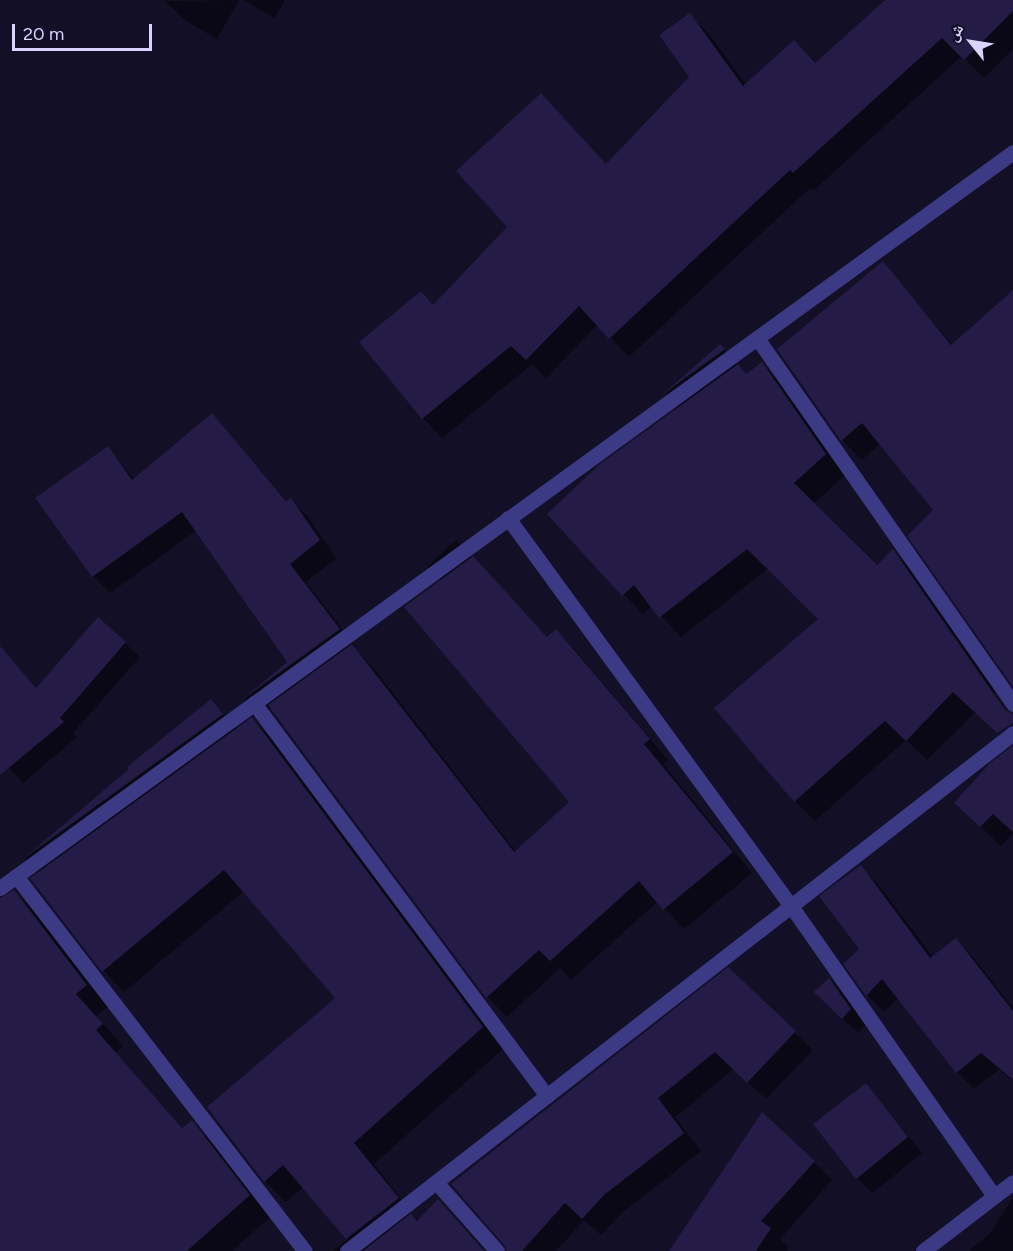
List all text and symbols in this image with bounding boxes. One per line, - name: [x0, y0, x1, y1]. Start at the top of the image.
- scale bar: [15, 12, 154, 50]
- north arrow: [941, 12, 1001, 72]
- text: ش: [943, 21, 967, 45]
- text: 20 m: [23, 23, 64, 45]

